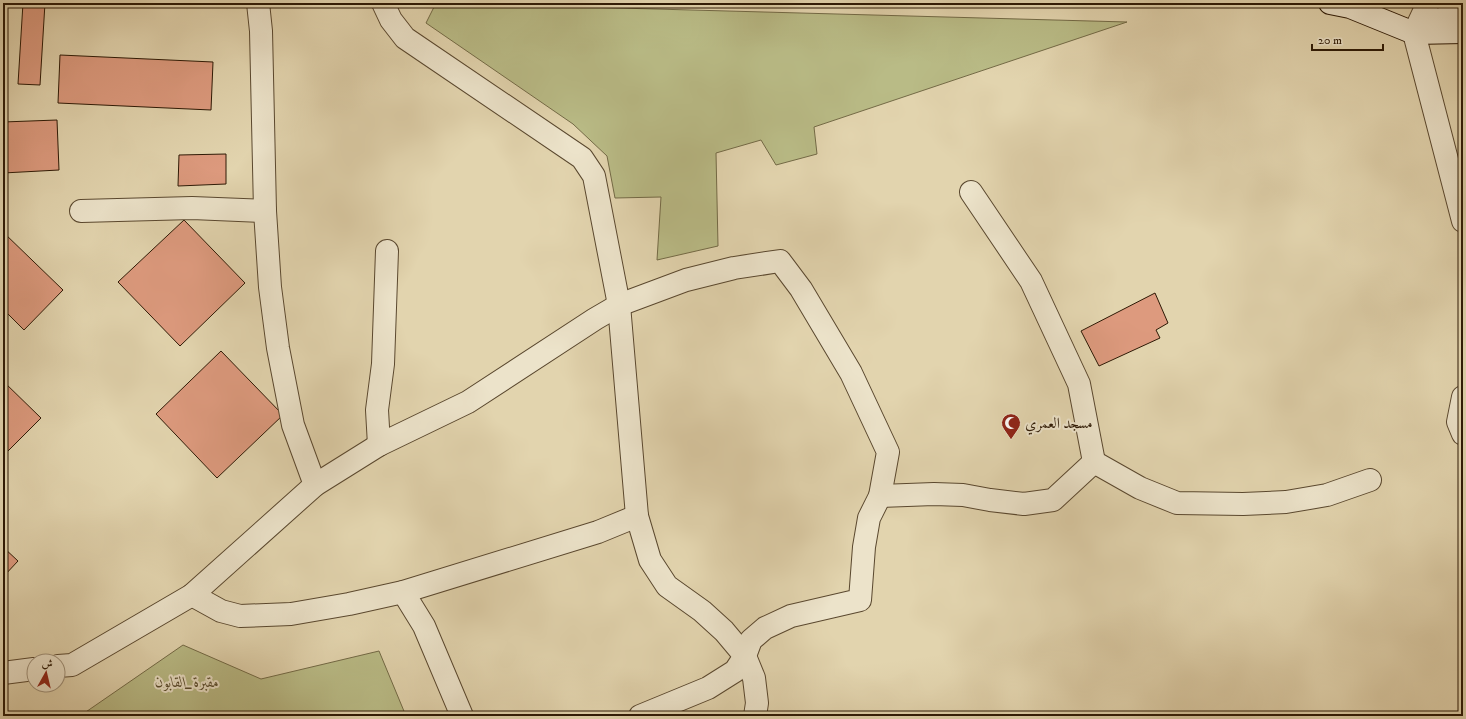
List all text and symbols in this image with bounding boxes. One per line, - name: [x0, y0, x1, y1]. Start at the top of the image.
- scale bar: [1312, 26, 1383, 52]
- text: 20 m: [1318, 33, 1342, 48]
- mosque icon: مسجد العمري: [1000, 412, 1022, 440]
- place label: مسجد العمري: [1025, 414, 1093, 435]
- north arrow: [26, 653, 66, 693]
- text: ش: [41, 656, 54, 672]
- park label: مقبرة_القابون: [155, 673, 219, 692]

